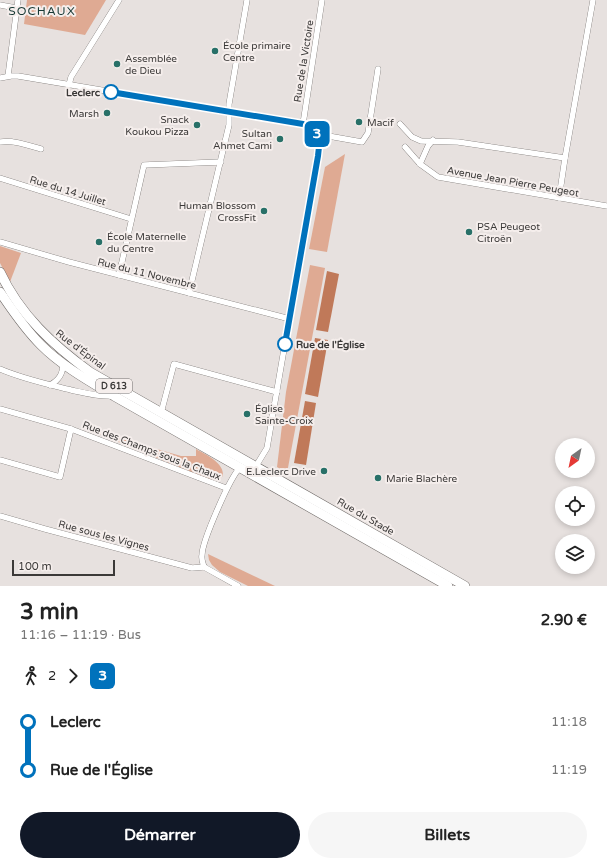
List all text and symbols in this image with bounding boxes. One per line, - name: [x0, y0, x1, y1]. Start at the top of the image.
- district label: SOCHAUX: [8, 4, 76, 18]
- street label: Rue de la Victoire: [292, 19, 316, 103]
- place label: École primaire Centre: [223, 40, 291, 64]
- marker: École primaire Centre: [210, 46, 220, 56]
- place label: Assemblée de Dieu: [125, 53, 177, 77]
- marker: Assemblée de Dieu: [112, 59, 122, 69]
- marker: Leclerc: [103, 84, 119, 100]
- place label: Leclerc: [66, 87, 101, 99]
- place label: Marsh: [69, 108, 99, 120]
- marker: Marsh: [102, 108, 112, 118]
- place label: Snack Koukou Pizza: [125, 114, 190, 138]
- marker: Macif: [354, 117, 364, 127]
- place label: Macif: [367, 117, 394, 129]
- marker: Snack Koukou Pizza: [192, 120, 202, 130]
- line badge: 3: [304, 121, 330, 147]
- text: 3: [313, 125, 321, 142]
- place label: Sultan Ahmet Cami: [213, 128, 272, 152]
- marker: Sultan Ahmet Cami: [275, 134, 285, 144]
- street label: Avenue Jean Pierre Peugeot: [446, 164, 580, 200]
- street label: Rue du 14 Juillet: [28, 174, 108, 208]
- place label: Human Blossom CrossFit: [179, 200, 256, 224]
- marker: Human Blossom CrossFit: [259, 206, 269, 216]
- place label: PSA Peugeot Citroën: [477, 221, 540, 245]
- marker: PSA Peugeot Citroën: [464, 227, 474, 237]
- place label: École Maternelle du Centre: [107, 231, 186, 255]
- marker: École Maternelle du Centre: [94, 237, 104, 247]
- street label: Rue du 11 Novembre: [96, 256, 198, 292]
- street label: Rue d'Épinal: [53, 327, 108, 372]
- marker: Rue de l'Église: [277, 336, 293, 352]
- place label: Rue de l'Église: [296, 339, 365, 351]
- road number: D 613: [96, 379, 132, 393]
- place label: Église Sainte-Croix: [255, 403, 313, 427]
- marker: Église Sainte-Croix: [242, 409, 252, 419]
- street label: Rue des Champs sous la Chaux: [81, 419, 223, 483]
- north arrow: [555, 438, 595, 478]
- map controls: [555, 438, 595, 574]
- place label: E.Leclerc Drive: [246, 466, 316, 478]
- marker: E.Leclerc Drive: [319, 466, 329, 476]
- marker: Marie Blachère: [373, 473, 383, 483]
- place label: Marie Blachère: [386, 473, 458, 485]
- button: locate: [555, 486, 595, 526]
- street label: Rue du Stade: [335, 496, 396, 538]
- street label: Rue sous les Vignes: [57, 518, 151, 554]
- button: layers: [555, 534, 595, 574]
- scale bar: [12, 558, 115, 577]
- text: 100 m: [18, 560, 52, 573]
- text: 3 min: [20, 599, 79, 625]
- text: 2.90 €: [541, 611, 587, 629]
- text: 11:16 – 11:19 · Bus: [20, 627, 141, 643]
- icon: walk: [20, 665, 42, 687]
- icon: forward: [62, 665, 84, 687]
- text: 3: [98, 667, 107, 684]
- text: 2: [48, 668, 56, 684]
- text: Leclerc: [50, 713, 101, 731]
- text: 11:18: [551, 714, 587, 730]
- text: Rue de l'Église: [50, 761, 153, 779]
- text: 11:19: [551, 762, 587, 778]
- button: Démarrer: [20, 812, 300, 858]
- button: Billets: [308, 812, 587, 858]

